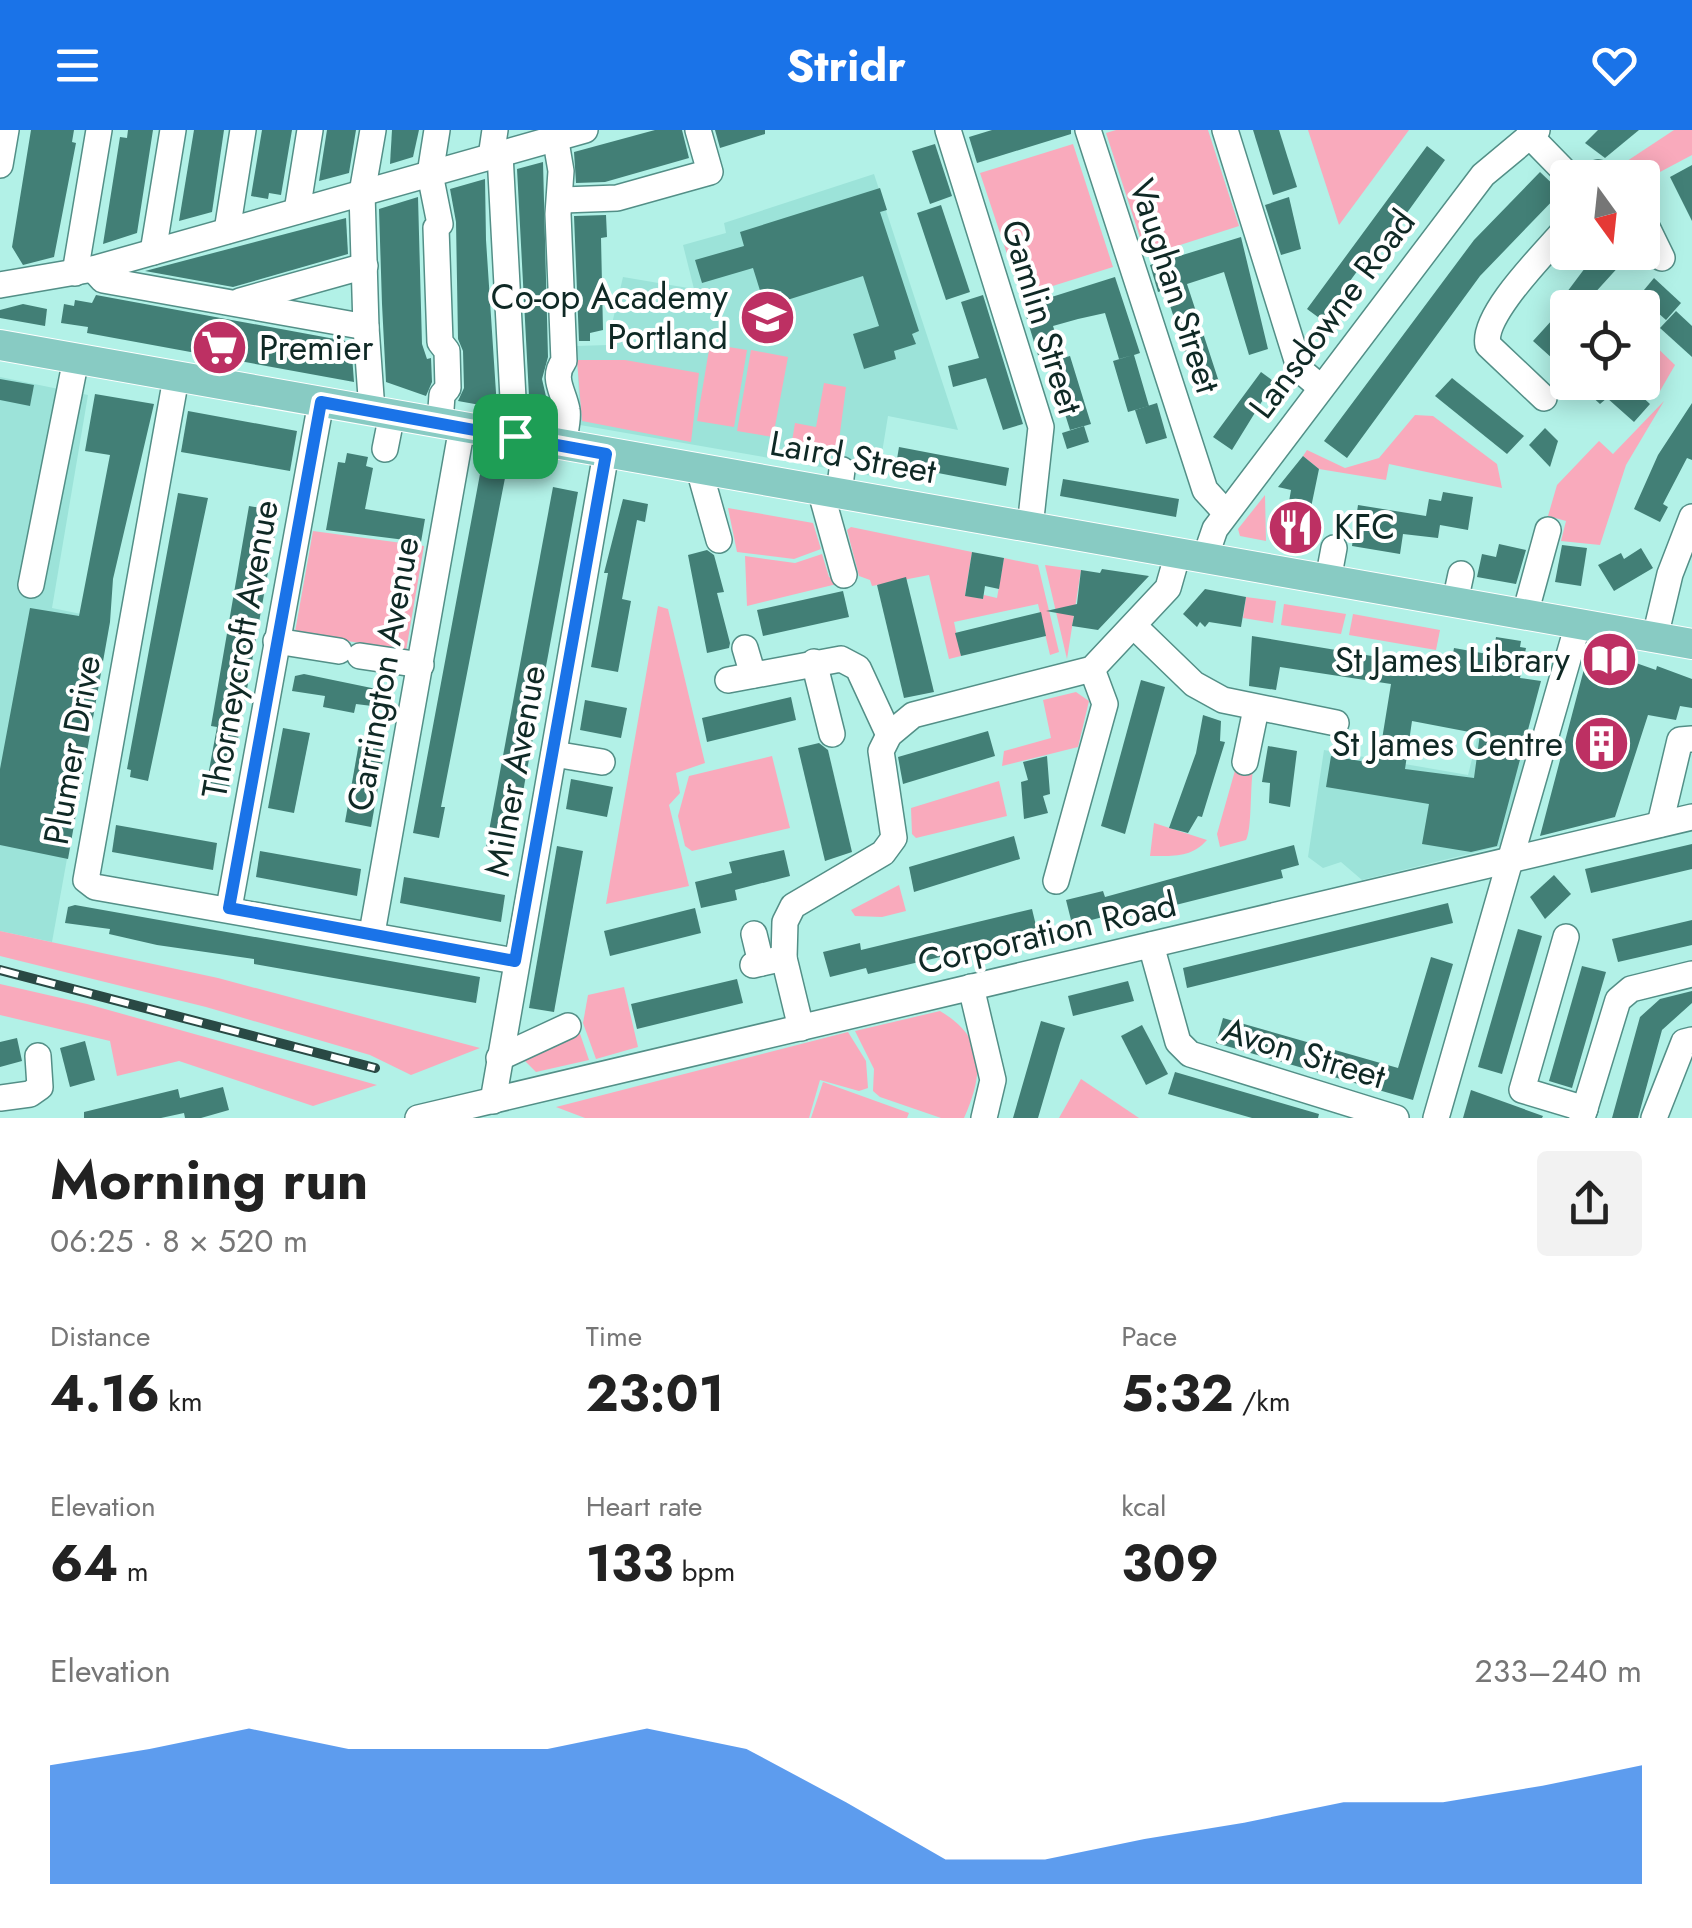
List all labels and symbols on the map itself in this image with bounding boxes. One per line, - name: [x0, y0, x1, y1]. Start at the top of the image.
- north arrow: [1550, 160, 1660, 270]
- street label: Vaughan Street: [1117, 173, 1233, 400]
- street label: Lansdowne Road: [1237, 199, 1427, 429]
- street label: Gamlin Street: [989, 214, 1095, 421]
- place label: Co-op Academy Portland: [491, 272, 729, 362]
- school or university icon: Co-op Academy Portland: [737, 287, 797, 347]
- supermarket icon: Premier: [190, 318, 250, 378]
- place label: Premier: [259, 323, 373, 373]
- pin: [473, 394, 558, 479]
- street label: Laird Street: [766, 418, 940, 496]
- street label: Thorneycroft Avenue: [189, 496, 291, 802]
- restaurant icon: KFC: [1265, 497, 1325, 557]
- place label: KFC: [1334, 502, 1395, 552]
- street label: Carrington Avenue: [334, 533, 432, 815]
- library icon: St James Library: [1579, 630, 1639, 690]
- place label: St James Library: [1335, 635, 1571, 685]
- street label: Plumer Drive: [31, 651, 113, 849]
- street label: Milner Avenue: [472, 662, 558, 880]
- building icon: St James Centre: [1572, 714, 1632, 774]
- place label: St James Centre: [1331, 719, 1563, 769]
- street label: Corporation Road: [913, 879, 1181, 987]
- street label: Avon Street: [1216, 1005, 1392, 1102]

